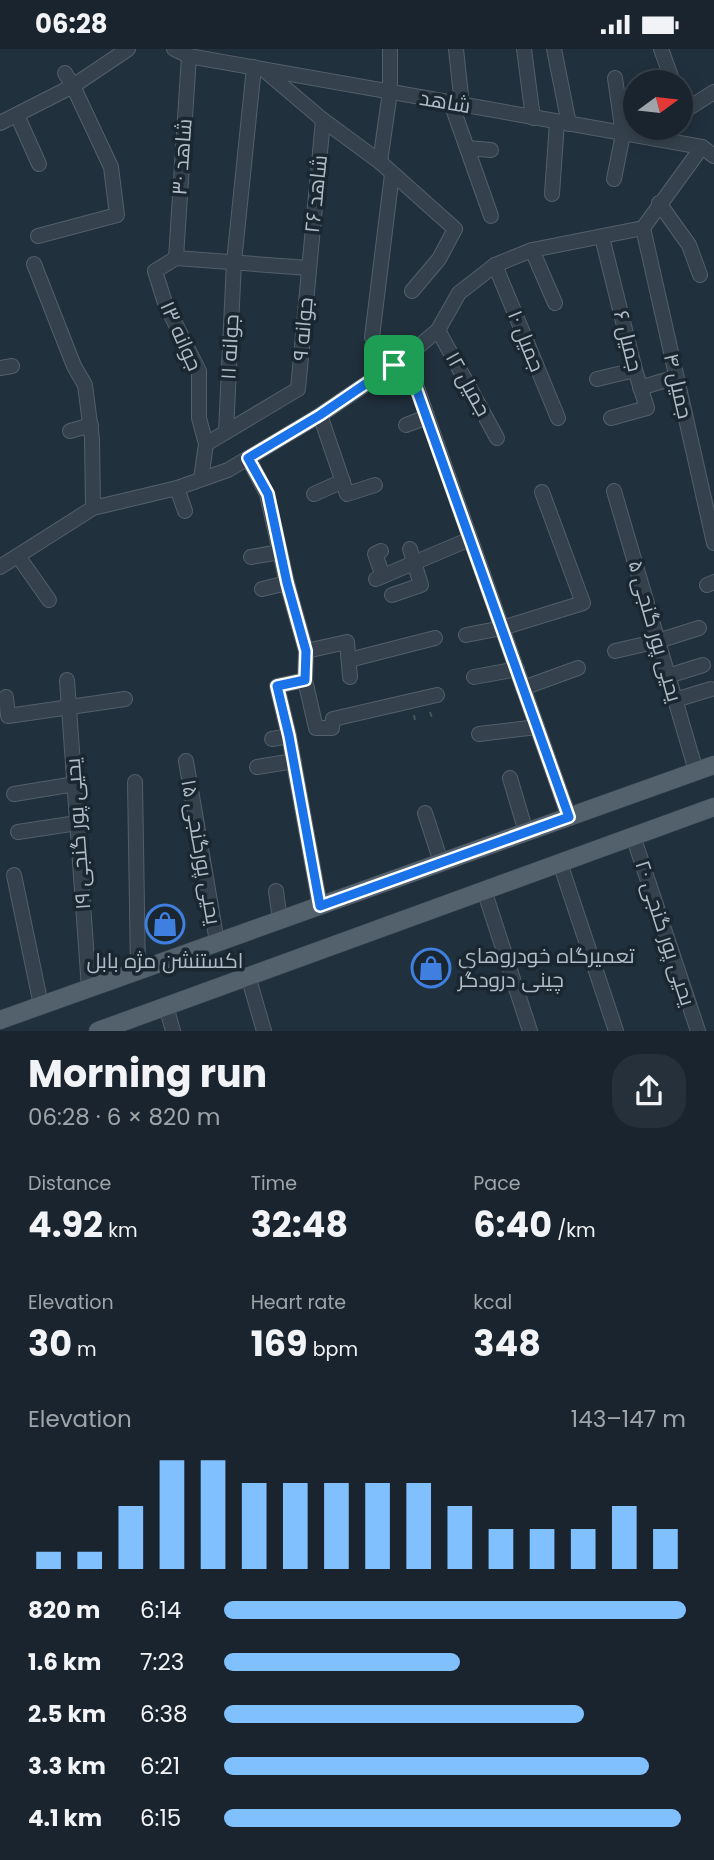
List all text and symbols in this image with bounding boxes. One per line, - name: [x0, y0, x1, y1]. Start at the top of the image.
- text: 06:28: [35, 6, 108, 42]
- north arrow: [623, 70, 693, 140]
- map controls: [623, 70, 693, 140]
- street label: شاهد: [417, 83, 473, 120]
- street label: شاهد ۳۰: [164, 118, 199, 196]
- street label: شاهد ۲۶: [297, 154, 334, 234]
- street label: جوانه ۱۳: [153, 296, 210, 375]
- street label: جوانه ۹: [285, 296, 320, 362]
- street label: جمیل ۱۰: [501, 306, 552, 376]
- street label: جمیل ۶: [607, 307, 650, 375]
- street label: جوانه ۱۱: [213, 313, 246, 381]
- pin: [364, 335, 424, 395]
- icon: arrive: [375, 346, 413, 384]
- street label: جمیل ۱۲: [439, 346, 498, 421]
- street label: جمیل ۴: [657, 350, 700, 421]
- street label: یحیی پور گنجی ۵: [621, 557, 690, 705]
- street label: یحیی پور گنجی ۱۹: [58, 757, 97, 911]
- street label: یحیی پورگنجی ۱۵: [174, 777, 229, 927]
- street label: یحیی پور گنجی ۲۰: [628, 857, 703, 1009]
- shop icon: اکستنشن مژه بابل: [144, 903, 186, 945]
- place label: تعمیرگاه خودروهای چینی درودگر: [457, 941, 635, 994]
- place label: اکستنشن مژه بابل: [87, 946, 243, 975]
- shop icon: تعمیرگاه خودروهای چینی درودگر: [410, 947, 452, 989]
- text: Morning run: [28, 1047, 267, 1100]
- button: share: [612, 1054, 686, 1128]
- text: 06:28 · 6 × 820 m: [28, 1101, 221, 1133]
- text: Distance: [28, 1170, 111, 1197]
- text: Time: [251, 1170, 297, 1197]
- text: Pace: [473, 1170, 521, 1197]
- text: 4.92: [28, 1200, 103, 1249]
- text: 32:48: [251, 1200, 348, 1249]
- text: 6:40: [473, 1200, 552, 1249]
- text: km: [103, 1217, 138, 1244]
- text: /km: [552, 1217, 596, 1244]
- text: Elevation: [28, 1289, 114, 1316]
- text: Heart rate: [251, 1289, 346, 1316]
- text: kcal: [473, 1289, 512, 1316]
- text: 30: [28, 1319, 72, 1368]
- text: 169: [251, 1319, 308, 1368]
- text: 348: [473, 1319, 541, 1368]
- text: m: [72, 1336, 97, 1363]
- text: bpm: [308, 1336, 358, 1363]
- text: Elevation: [28, 1403, 132, 1435]
- text: 143–147 m: [571, 1403, 686, 1435]
- text: 820 m: [28, 1594, 100, 1626]
- text: 6:14: [140, 1594, 181, 1626]
- text: 1.6 km: [28, 1646, 101, 1678]
- text: 7:23: [140, 1646, 184, 1678]
- text: 2.5 km: [28, 1698, 106, 1730]
- text: 6:38: [140, 1698, 188, 1730]
- text: 3.3 km: [28, 1750, 106, 1782]
- text: 6:21: [140, 1750, 180, 1782]
- text: 4.1 km: [28, 1802, 102, 1834]
- text: 6:15: [140, 1802, 181, 1834]

